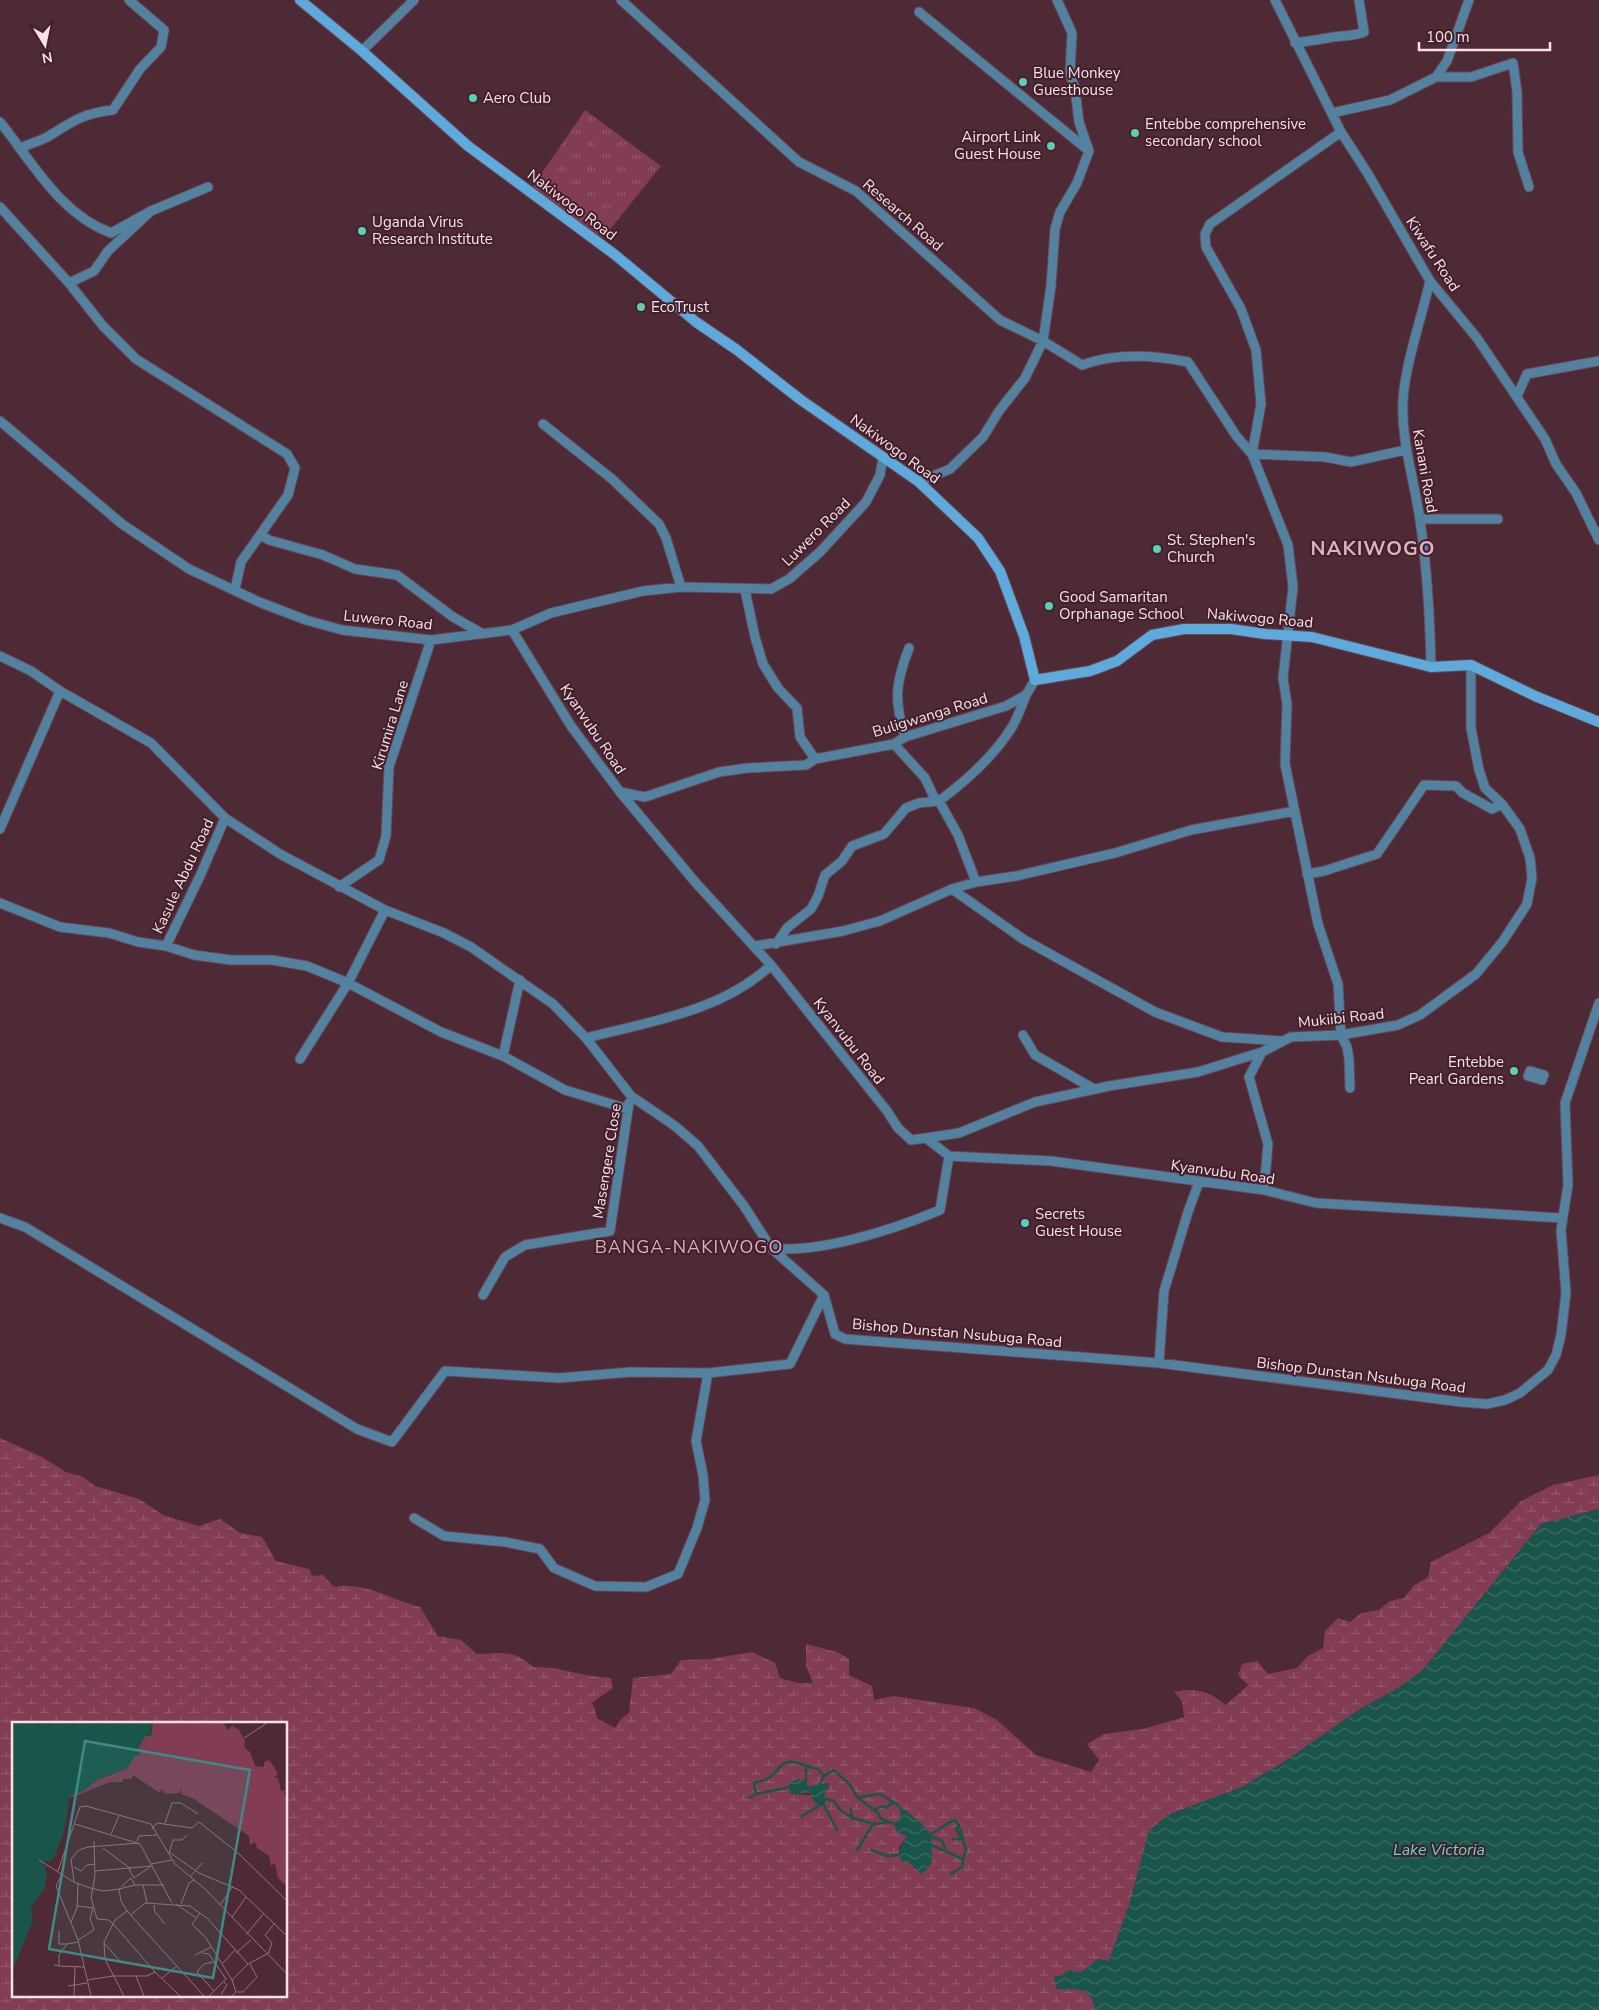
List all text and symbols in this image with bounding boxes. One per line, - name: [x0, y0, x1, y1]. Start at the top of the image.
- north arrow: [20, 20, 70, 70]
- scale bar: [1419, 20, 1550, 52]
- text: 100 m: [1426, 27, 1470, 47]
- text: N: [40, 47, 54, 68]
- place label: Blue Monkey Guesthouse: [1033, 63, 1121, 100]
- marker: Blue Monkey Guesthouse: [1017, 76, 1029, 88]
- place label: Aero Club: [483, 88, 551, 108]
- marker: Aero Club: [467, 92, 479, 104]
- place label: Entebbe comprehensive secondary school: [1145, 114, 1306, 151]
- place label: Airport Link Guest House: [954, 127, 1041, 164]
- marker: Entebbe comprehensive secondary school: [1129, 127, 1141, 139]
- marker: Airport Link Guest House: [1045, 140, 1057, 152]
- street label: Nakiwogo Road: [523, 165, 621, 245]
- street label: Research Road: [859, 174, 947, 256]
- place label: Uganda Virus Research Institute: [372, 212, 493, 249]
- street label: Kiwafu Road: [1401, 213, 1465, 295]
- marker: Uganda Virus Research Institute: [356, 225, 368, 237]
- place label: EcoTrust: [651, 297, 710, 317]
- marker: EcoTrust: [635, 301, 647, 313]
- street label: Nakiwogo Road: [846, 410, 944, 488]
- street label: Kanani Road: [1408, 428, 1442, 514]
- street label: Luwero Road: [777, 493, 855, 571]
- place label: St. Stephen's Church: [1167, 530, 1256, 567]
- district label: NAKIWOGO: [1311, 535, 1435, 562]
- marker: St. Stephen's Church: [1151, 543, 1163, 555]
- place label: Good Samaritan Orphanage School: [1059, 587, 1185, 624]
- marker: Good Samaritan Orphanage School: [1043, 600, 1055, 612]
- street label: Nakiwogo Road: [1206, 603, 1314, 633]
- street label: Luwero Road: [343, 605, 433, 635]
- street label: Kirumira Lane: [367, 678, 413, 772]
- street label: Kyanvubu Road: [555, 680, 631, 778]
- street label: Buligwanga Road: [870, 688, 990, 742]
- street label: Kasule Abdu Road: [148, 815, 218, 937]
- street label: Kyanvubu Road: [809, 993, 889, 1089]
- street label: Mukiibi Road: [1297, 1004, 1385, 1032]
- place label: Entebbe Pearl Gardens: [1409, 1052, 1504, 1089]
- marker: Entebbe Pearl Gardens: [1508, 1065, 1520, 1077]
- street label: Masengere Close: [588, 1102, 626, 1220]
- street label: Kyanvubu Road: [1170, 1155, 1276, 1189]
- place label: Secrets Guest House: [1035, 1204, 1122, 1241]
- marker: Secrets Guest House: [1019, 1217, 1031, 1229]
- district label: BANGA-NAKIWOGO: [595, 1235, 783, 1259]
- street label: Bishop Dunstan Nsubuga Road: [851, 1314, 1063, 1352]
- street label: Bishop Dunstan Nsubuga Road: [1255, 1352, 1467, 1398]
- inset map: [12, 1722, 288, 1998]
- water label: Lake Victoria: [1393, 1839, 1485, 1861]

